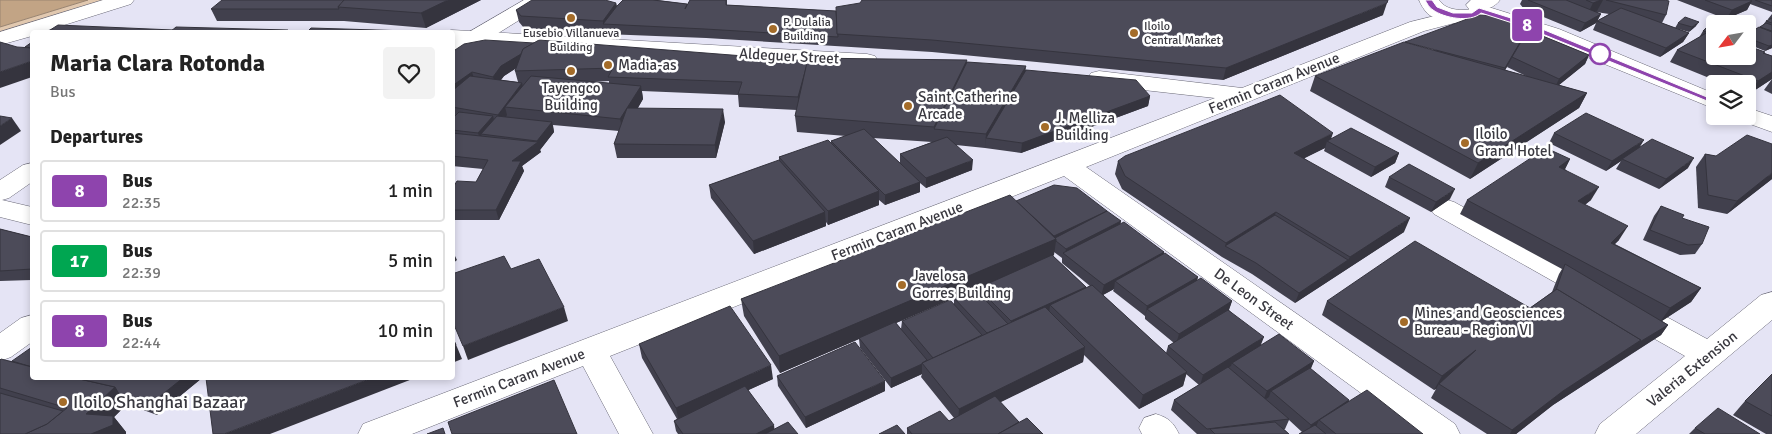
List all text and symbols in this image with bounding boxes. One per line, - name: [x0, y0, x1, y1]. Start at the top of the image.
- line badge: 8: [1511, 9, 1543, 41]
- marker: Eusebio Villanueva Building: [565, 12, 577, 24]
- text: 8: [1522, 14, 1532, 36]
- place label: P. Dulalia Building: [783, 15, 831, 44]
- north arrow: [1706, 15, 1756, 65]
- map controls: [1706, 15, 1756, 125]
- place label: Iloilo Central Market: [1144, 19, 1221, 48]
- marker: P. Dulalia Building: [767, 23, 779, 35]
- place label: Eusebio Villanueva Building: [523, 26, 619, 55]
- marker: Iloilo Central Market: [1128, 27, 1140, 39]
- unlabelled marker: [1589, 43, 1611, 65]
- street label: Aldeguer Street: [738, 44, 840, 68]
- button: heart: [383, 47, 435, 99]
- text: Maria Clara Rotonda: [50, 48, 265, 78]
- street label: Fermin Caram Avenue: [1206, 48, 1342, 118]
- place label: Madia-as: [618, 56, 677, 74]
- marker: Madia-as: [602, 59, 614, 71]
- marker: Tayengco Building: [565, 65, 577, 77]
- button: layers: [1706, 75, 1756, 125]
- place label: Tayengco Building: [542, 79, 601, 114]
- text: Bus: [50, 82, 75, 102]
- place label: Saint Catherine Arcade: [918, 88, 1018, 123]
- marker: Saint Catherine Arcade: [902, 100, 914, 112]
- place label: J. Melliza Building: [1055, 109, 1115, 144]
- marker: J. Melliza Building: [1039, 121, 1051, 133]
- text: Departures: [50, 125, 143, 149]
- place label: Iloilo Grand Hotel: [1475, 125, 1552, 160]
- marker: Iloilo Grand Hotel: [1459, 137, 1471, 149]
- text: Bus: [122, 169, 153, 193]
- text: 1 min: [388, 179, 433, 203]
- text: 8: [75, 180, 84, 202]
- text: 22:35: [122, 193, 161, 213]
- street label: Fermin Caram Avenue: [829, 198, 965, 264]
- text: Bus: [122, 239, 153, 263]
- text: 5 min: [388, 249, 433, 273]
- text: 17: [70, 250, 89, 272]
- text: 22:39: [122, 263, 161, 283]
- street label: De Leon Street: [1211, 264, 1297, 334]
- place label: Javelosa Gorres Building: [912, 267, 1011, 302]
- marker: Javelosa Gorres Building: [896, 279, 908, 291]
- place label: Mines and Geosciences Bureau - Region VI: [1414, 304, 1563, 339]
- text: Bus: [122, 309, 153, 333]
- marker: Mines and Geosciences Bureau - Region VI: [1398, 316, 1410, 328]
- text: 10 min: [378, 319, 433, 343]
- text: 8: [75, 320, 84, 342]
- street label: Valeria Extension: [1643, 327, 1741, 411]
- text: 22:44: [122, 333, 161, 353]
- street label: Fermin Caram Avenue: [451, 345, 587, 411]
- place label: Iloilo Shanghai Bazaar: [73, 391, 245, 413]
- marker: Iloilo Shanghai Bazaar: [57, 396, 69, 408]

